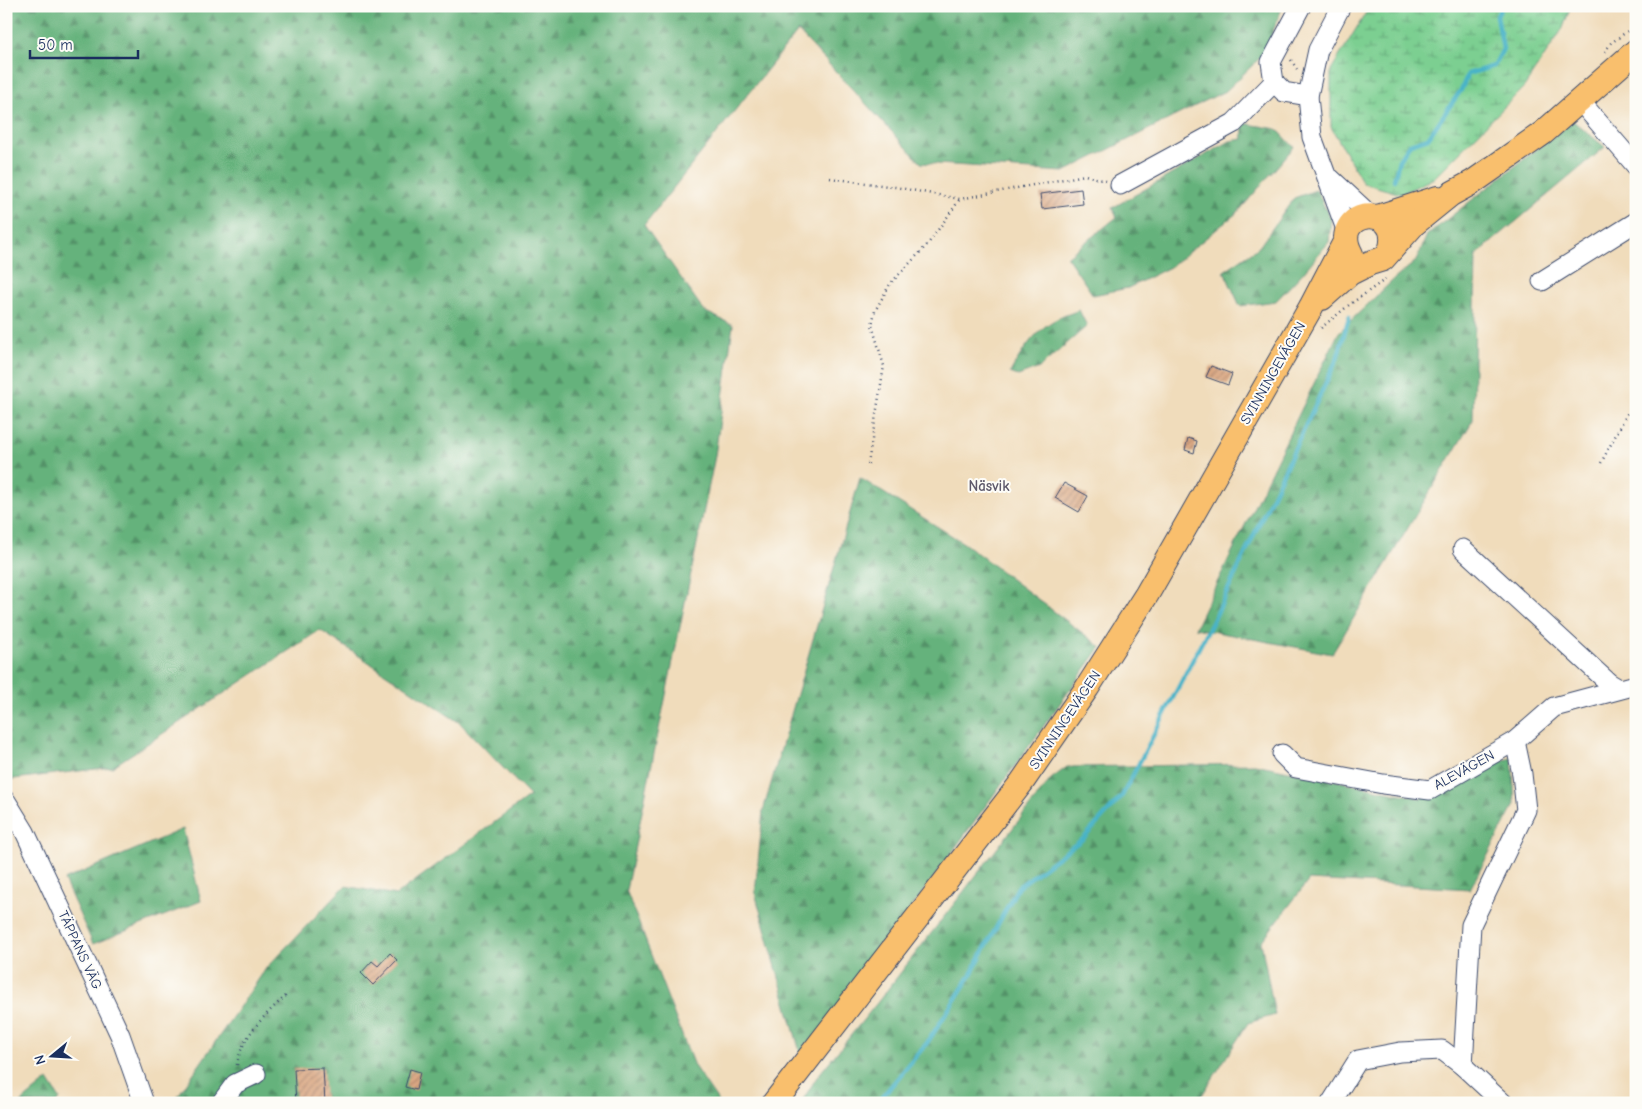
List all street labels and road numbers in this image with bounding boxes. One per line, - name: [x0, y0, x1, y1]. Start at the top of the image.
- street label: SVINNINGEVÄGEN: [1237, 319, 1309, 427]
- street label: SVINNINGEVÄGEN: [1026, 667, 1104, 773]
- street label: ALEVÄGEN: [1431, 746, 1497, 794]
- street label: TÄPPANS VÄG: [54, 908, 106, 992]

